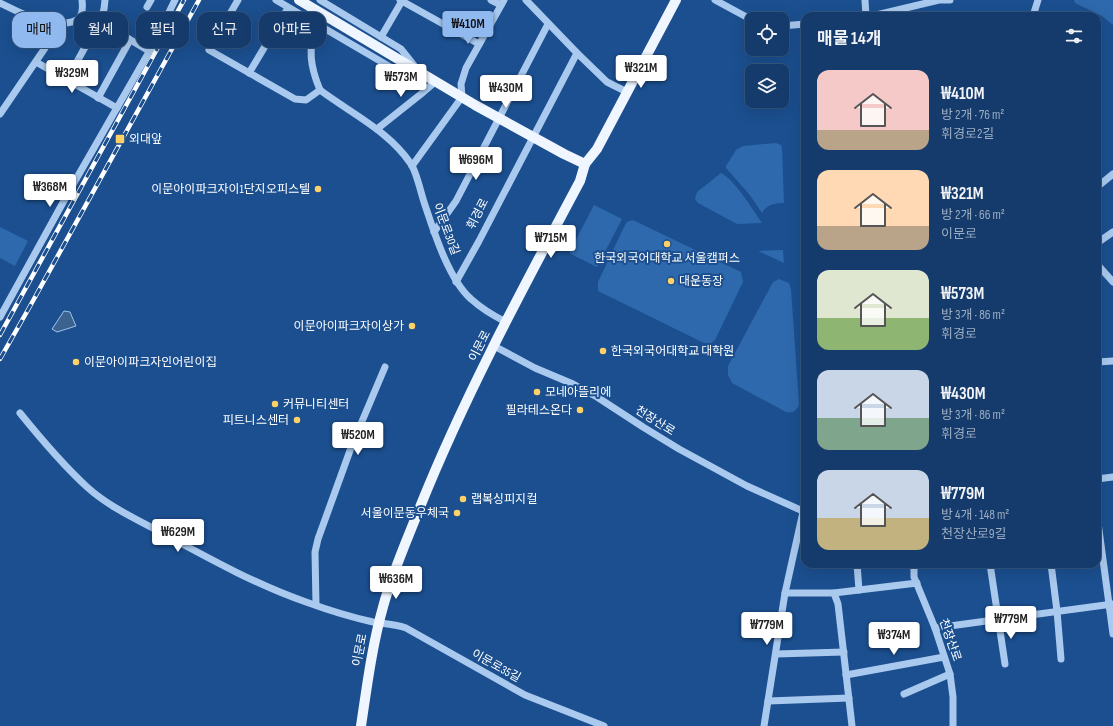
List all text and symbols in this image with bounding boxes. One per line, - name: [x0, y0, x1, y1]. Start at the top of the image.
- pin: ₩410M: [440, 11, 496, 45]
- chip: 매매: [12, 12, 66, 48]
- chip: 월세: [74, 12, 128, 48]
- chip: 필터: [136, 12, 189, 48]
- chip: 신규: [197, 12, 251, 48]
- chip: 아파트: [259, 12, 326, 48]
- map controls: [745, 12, 789, 108]
- button: locate: [745, 12, 789, 56]
- text: ₩410M: [451, 16, 485, 32]
- icon: filters: [1063, 25, 1085, 47]
- text: 매물 14개: [817, 29, 881, 49]
- pin: ₩321M: [613, 55, 669, 89]
- pin: ₩329M: [44, 60, 100, 94]
- text: ₩321M: [625, 60, 657, 76]
- pin: ₩573M: [373, 64, 429, 98]
- button: layers: [745, 64, 789, 108]
- text: ₩329M: [55, 65, 89, 81]
- text: ₩573M: [384, 69, 418, 85]
- pin: ₩430M: [478, 75, 534, 109]
- text: ₩430M: [489, 80, 523, 96]
- text: ₩410M: [941, 84, 984, 104]
- icon: home: [849, 86, 897, 134]
- text: 방 2개 · 76 m²: [941, 107, 1004, 123]
- text: 휘경로2길: [941, 126, 994, 142]
- place label: 외대앞: [129, 132, 162, 147]
- marker: 외대앞: [114, 133, 126, 145]
- pin: ₩696M: [448, 147, 504, 181]
- text: ₩696M: [459, 152, 493, 168]
- pin: ₩368M: [22, 174, 78, 208]
- text: ₩368M: [33, 179, 67, 195]
- place label: 이문아이파크자이1단지오피스텔: [151, 182, 310, 197]
- marker: 이문아이파크자이1단지오피스텔: [313, 184, 323, 194]
- text: ₩321M: [941, 184, 984, 204]
- icon: home: [849, 186, 897, 234]
- street label: 휘경로: [464, 196, 492, 232]
- street label: 이문로30길: [429, 201, 463, 257]
- text: 방 2개 · 66 m²: [941, 207, 1005, 223]
- pin: ₩715M: [523, 225, 579, 259]
- text: 이문로: [941, 226, 977, 242]
- text: ₩715M: [535, 230, 567, 246]
- marker: 한국외국어대학교 서울캠퍼스: [662, 239, 672, 249]
- place label: 한국외국어대학교 서울캠퍼스: [594, 251, 740, 266]
- place label: 대운동장: [679, 274, 723, 289]
- marker: 대운동장: [666, 276, 676, 286]
- text: ₩573M: [941, 284, 984, 304]
- icon: home: [849, 286, 897, 334]
- text: 방 3개 · 86 m²: [941, 307, 1005, 323]
- place label: 이문아이파크자이상가: [294, 319, 404, 334]
- marker: 이문아이파크자이상가: [407, 321, 417, 331]
- text: 휘경로: [941, 326, 977, 342]
- street label: 이문로: [466, 328, 494, 364]
- place label: 한국외국어대학교 대학원: [611, 344, 734, 359]
- marker: 한국외국어대학교 대학원: [598, 346, 608, 356]
- place label: 이문아이파크자인어린이집: [84, 355, 216, 370]
- marker: 이문아이파크자인어린이집: [71, 357, 81, 367]
- text: ₩430M: [941, 384, 985, 404]
- place label: 모네아뜰리에: [545, 385, 611, 400]
- icon: home: [849, 386, 897, 434]
- marker: 모네아뜰리에: [532, 387, 542, 397]
- place label: 커뮤니티센터: [283, 397, 349, 412]
- marker: 커뮤니티센터: [270, 399, 280, 409]
- place label: 필라테스온다: [506, 403, 572, 418]
- street label: 천장산로: [632, 403, 678, 439]
- marker: 필라테스온다: [575, 405, 585, 415]
- text: 방 3개 · 86 m²: [941, 407, 1005, 423]
- place label: 피트니스센터: [223, 413, 289, 428]
- marker: 피트니스센터: [292, 415, 302, 425]
- pin: ₩520M: [330, 422, 386, 456]
- text: 휘경로: [941, 426, 977, 442]
- text: ₩520M: [341, 427, 375, 443]
- text: ₩779M: [941, 484, 985, 504]
- icon: home: [849, 486, 897, 534]
- place label: 랩복싱피지컬: [471, 492, 537, 507]
- marker: 랩복싱피지컬: [458, 494, 468, 504]
- place label: 서울이문동우체국: [361, 506, 449, 521]
- text: 방 4개 · 148 m²: [941, 507, 1009, 523]
- marker: 서울이문동우체국: [452, 508, 462, 518]
- pin: ₩629M: [150, 519, 206, 553]
- text: ₩629M: [161, 524, 195, 540]
- text: 천장산로9길: [941, 526, 1007, 542]
- pin: ₩636M: [368, 566, 424, 600]
- text: ₩636M: [379, 571, 413, 587]
- pin: ₩779M: [983, 606, 1039, 640]
- text: ₩779M: [994, 611, 1028, 627]
- pin: ₩779M: [739, 612, 795, 646]
- text: ₩779M: [750, 617, 784, 633]
- street label: 천장산로: [936, 617, 964, 663]
- pin: ₩374M: [866, 622, 922, 656]
- text: ₩374M: [878, 627, 910, 643]
- street label: 이문로: [349, 632, 371, 668]
- street label: 이문로35길: [469, 646, 523, 686]

